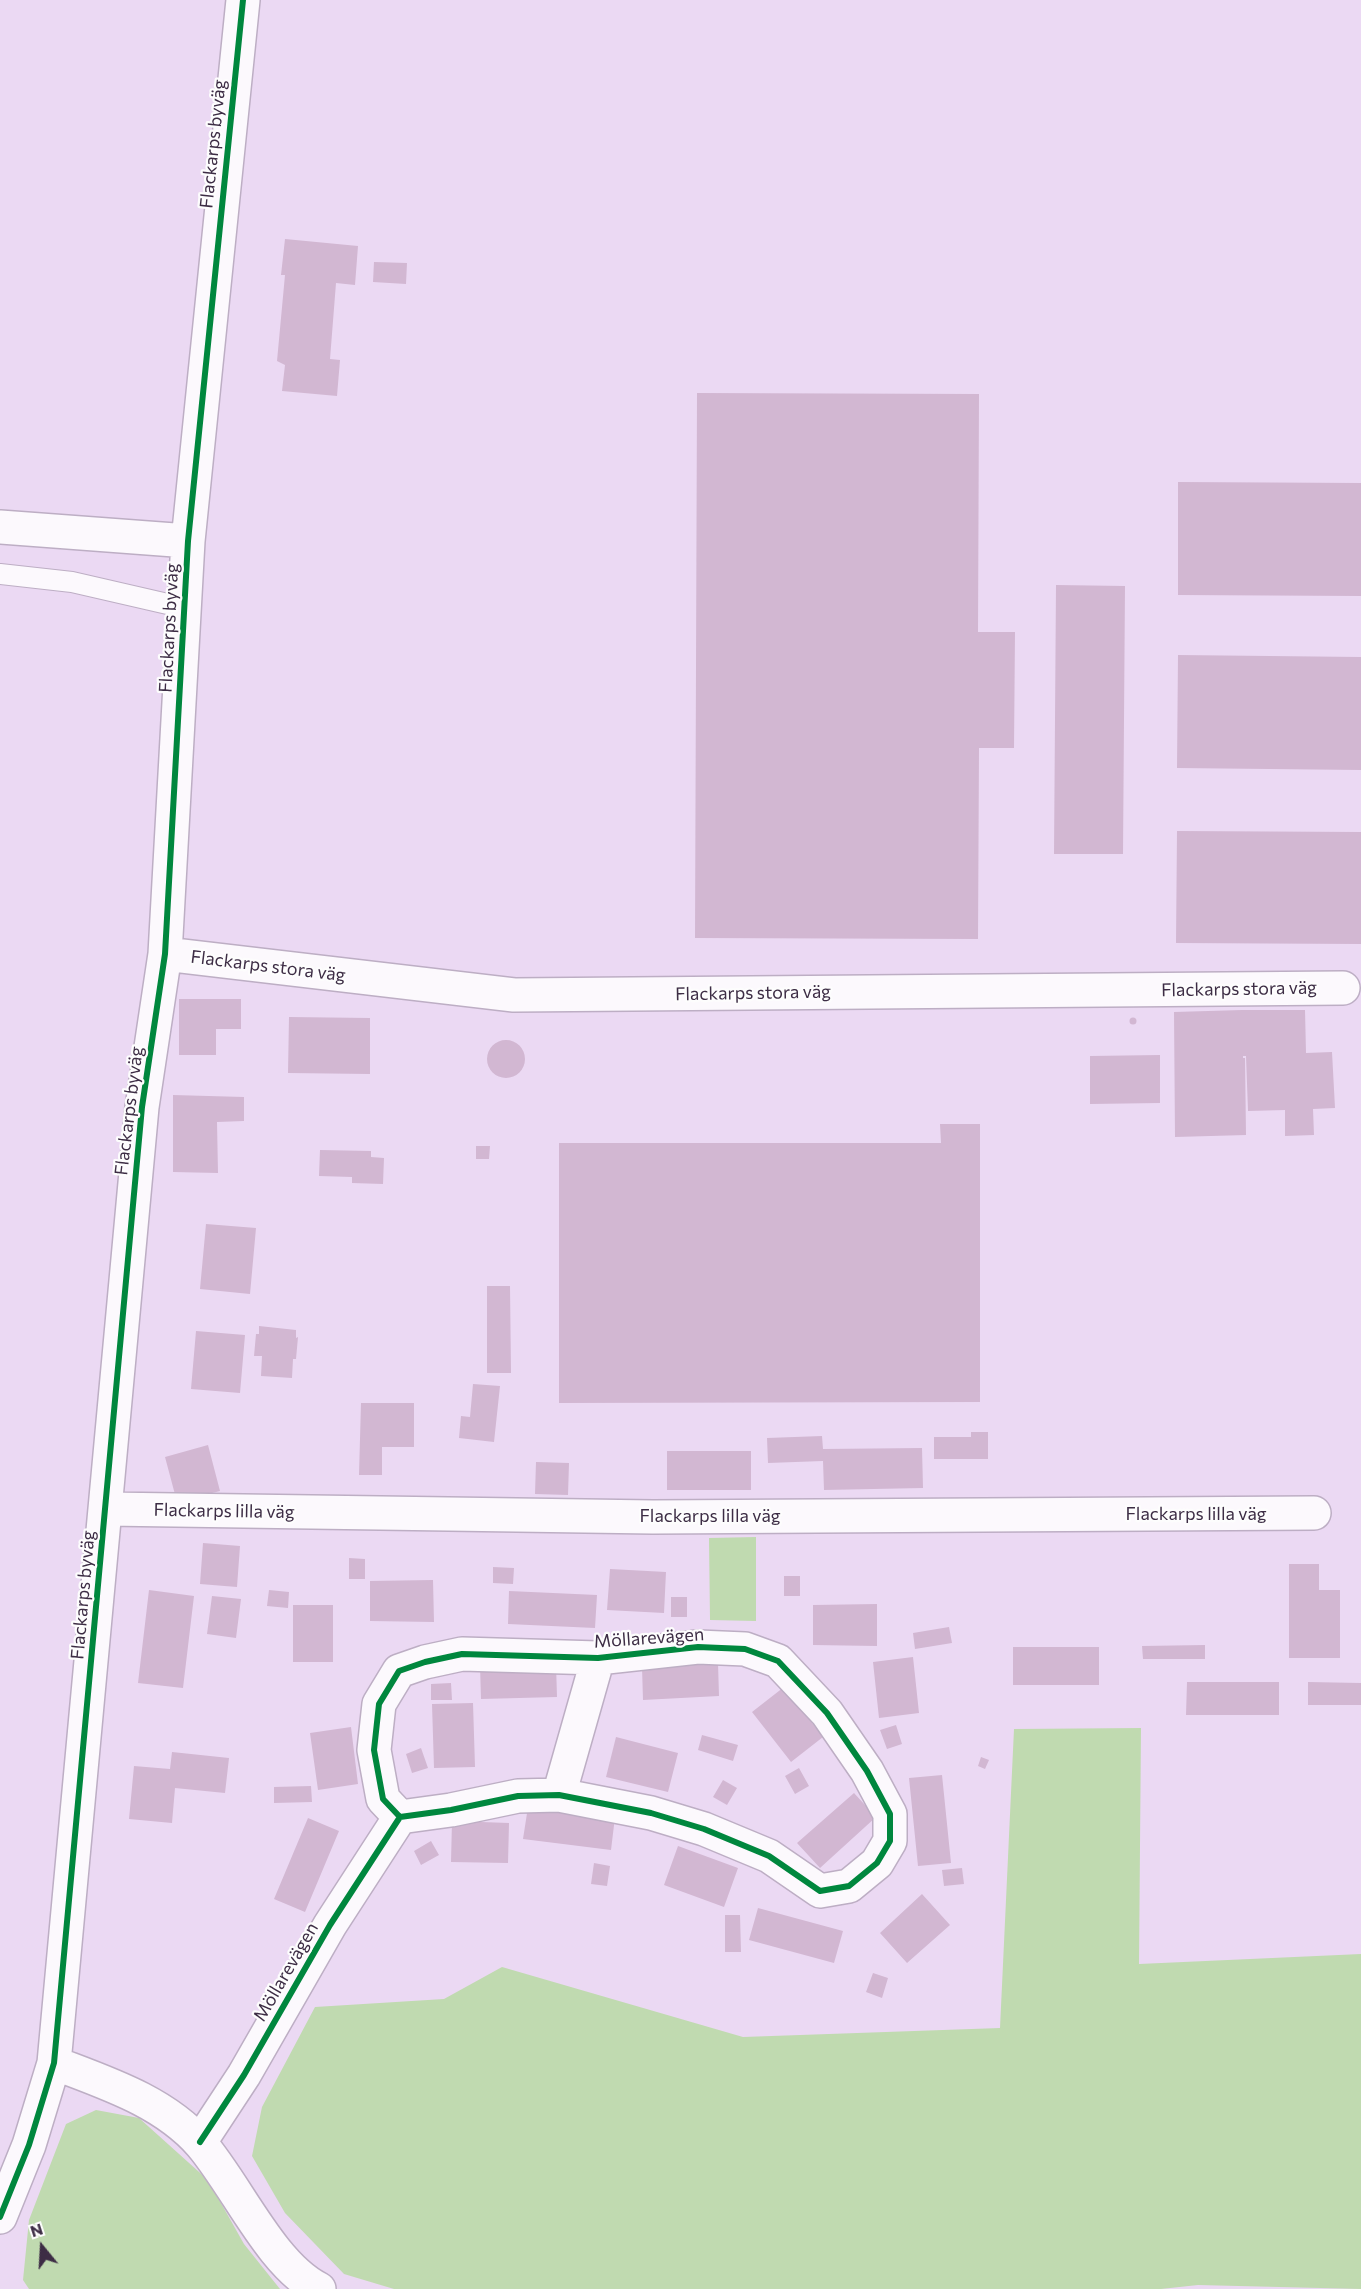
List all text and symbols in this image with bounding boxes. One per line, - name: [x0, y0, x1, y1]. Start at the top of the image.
- street label: Flackarps byväg: [195, 78, 231, 210]
- street label: Flackarps byväg: [155, 563, 183, 693]
- street label: Flackarps stora väg: [189, 946, 347, 986]
- street label: Flackarps stora väg: [1161, 977, 1317, 1001]
- street label: Flackarps stora väg: [675, 981, 831, 1005]
- street label: Flackarps byväg: [110, 1045, 148, 1177]
- street label: Flackarps lilla väg: [153, 1499, 295, 1523]
- street label: Flackarps lilla väg: [1125, 1503, 1267, 1525]
- street label: Flackarps lilla väg: [639, 1505, 781, 1527]
- street label: Flackarps byväg: [67, 1530, 99, 1660]
- street label: Möllarevägen: [593, 1623, 705, 1653]
- street label: Möllarevägen: [249, 1919, 323, 2025]
- north arrow: [12, 2217, 72, 2277]
- text: N: [28, 2219, 45, 2240]

